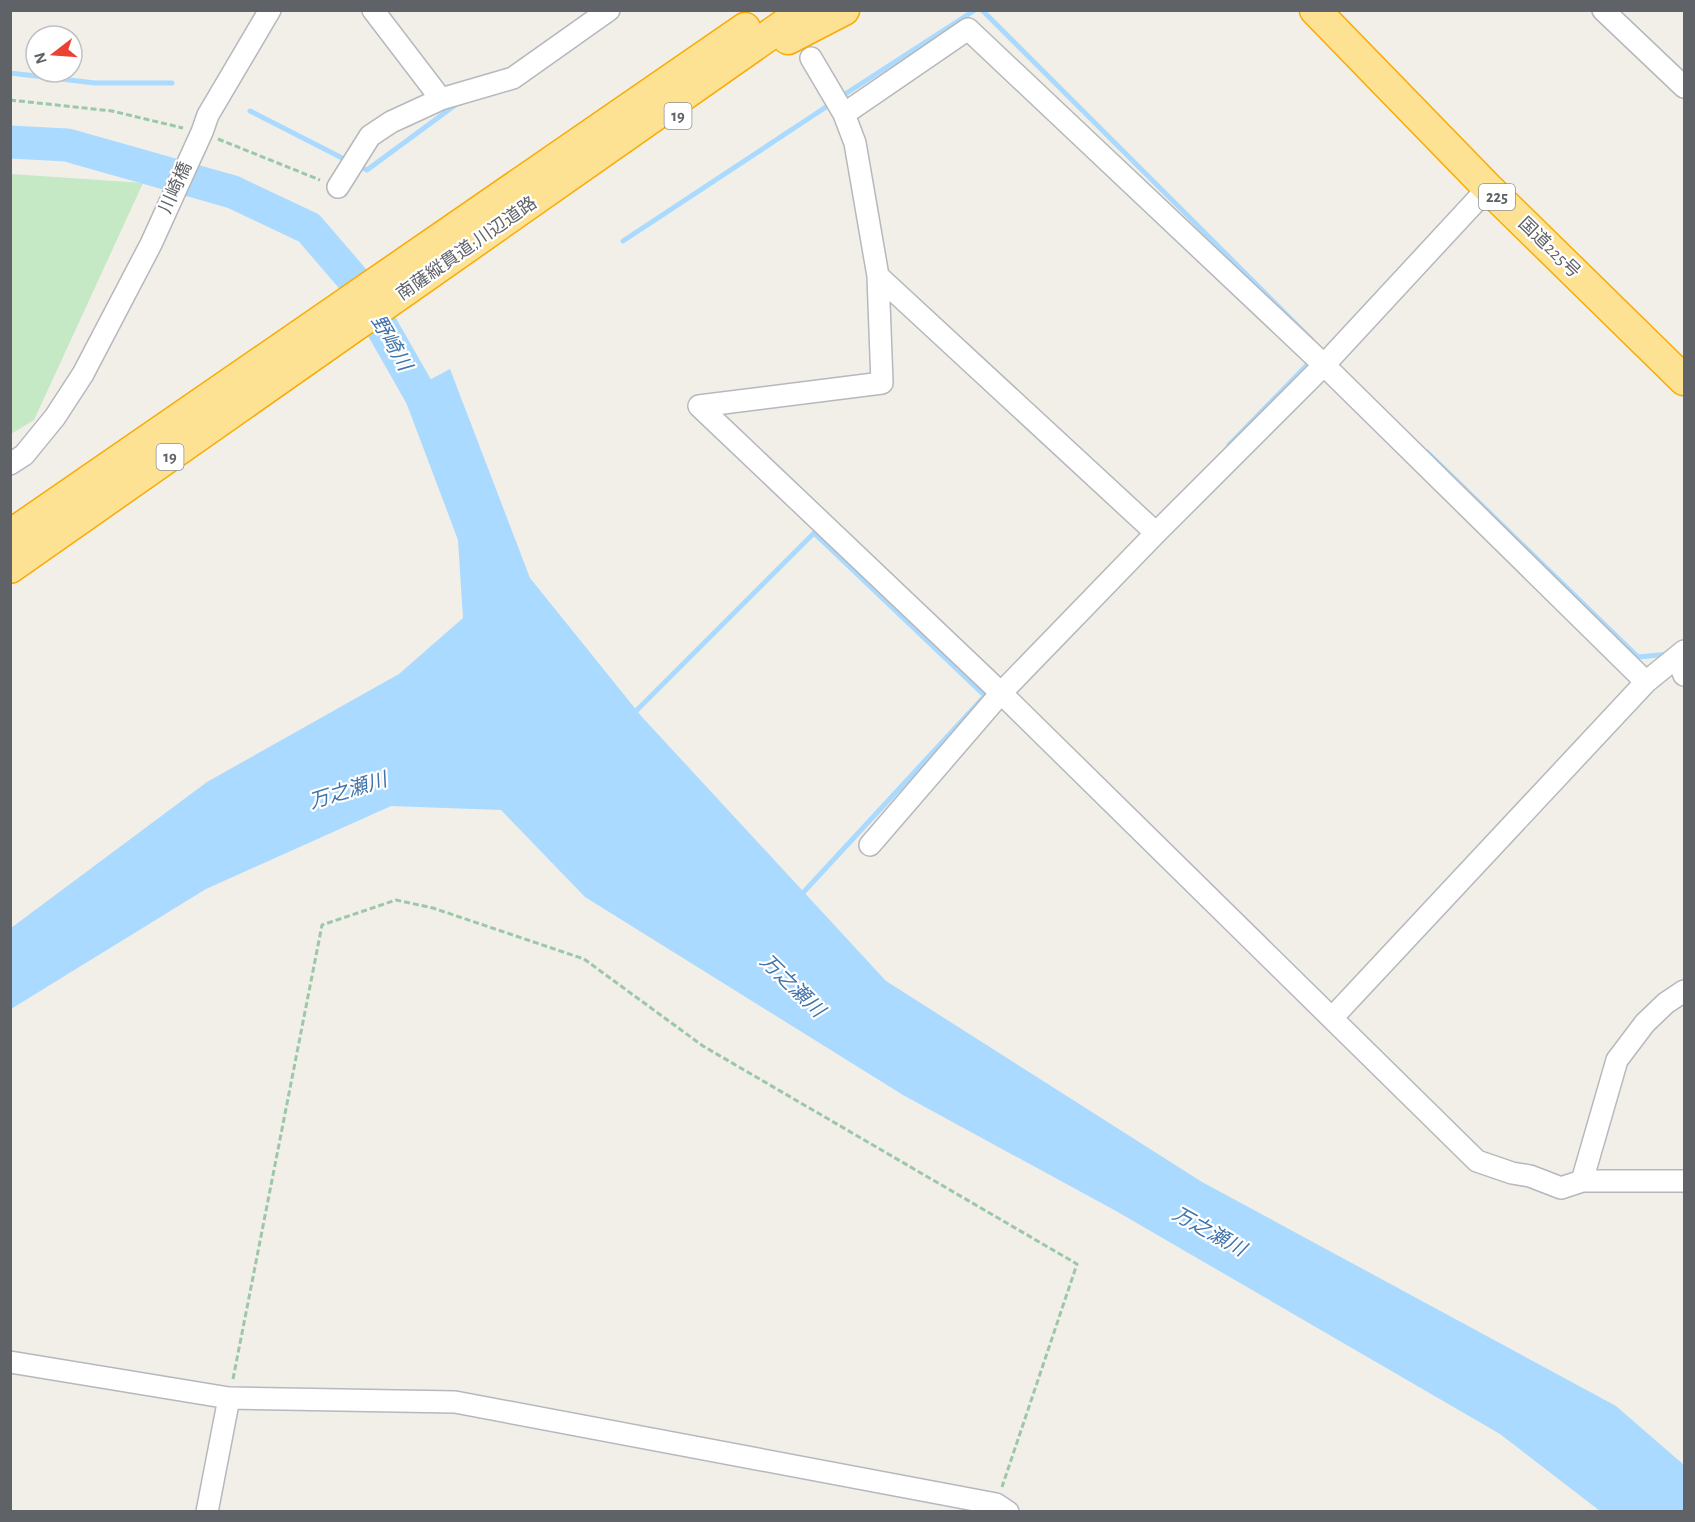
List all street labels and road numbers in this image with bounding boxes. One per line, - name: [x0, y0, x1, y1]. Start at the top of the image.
- road number: 19: [664, 103, 692, 129]
- street label: 川崎橋: [156, 159, 195, 216]
- road number: 225: [1479, 184, 1515, 210]
- street label: 南薩縦貫道;川辺道路: [393, 192, 540, 304]
- street label: 国道225号: [1515, 213, 1585, 282]
- road number: 19: [156, 444, 184, 470]

